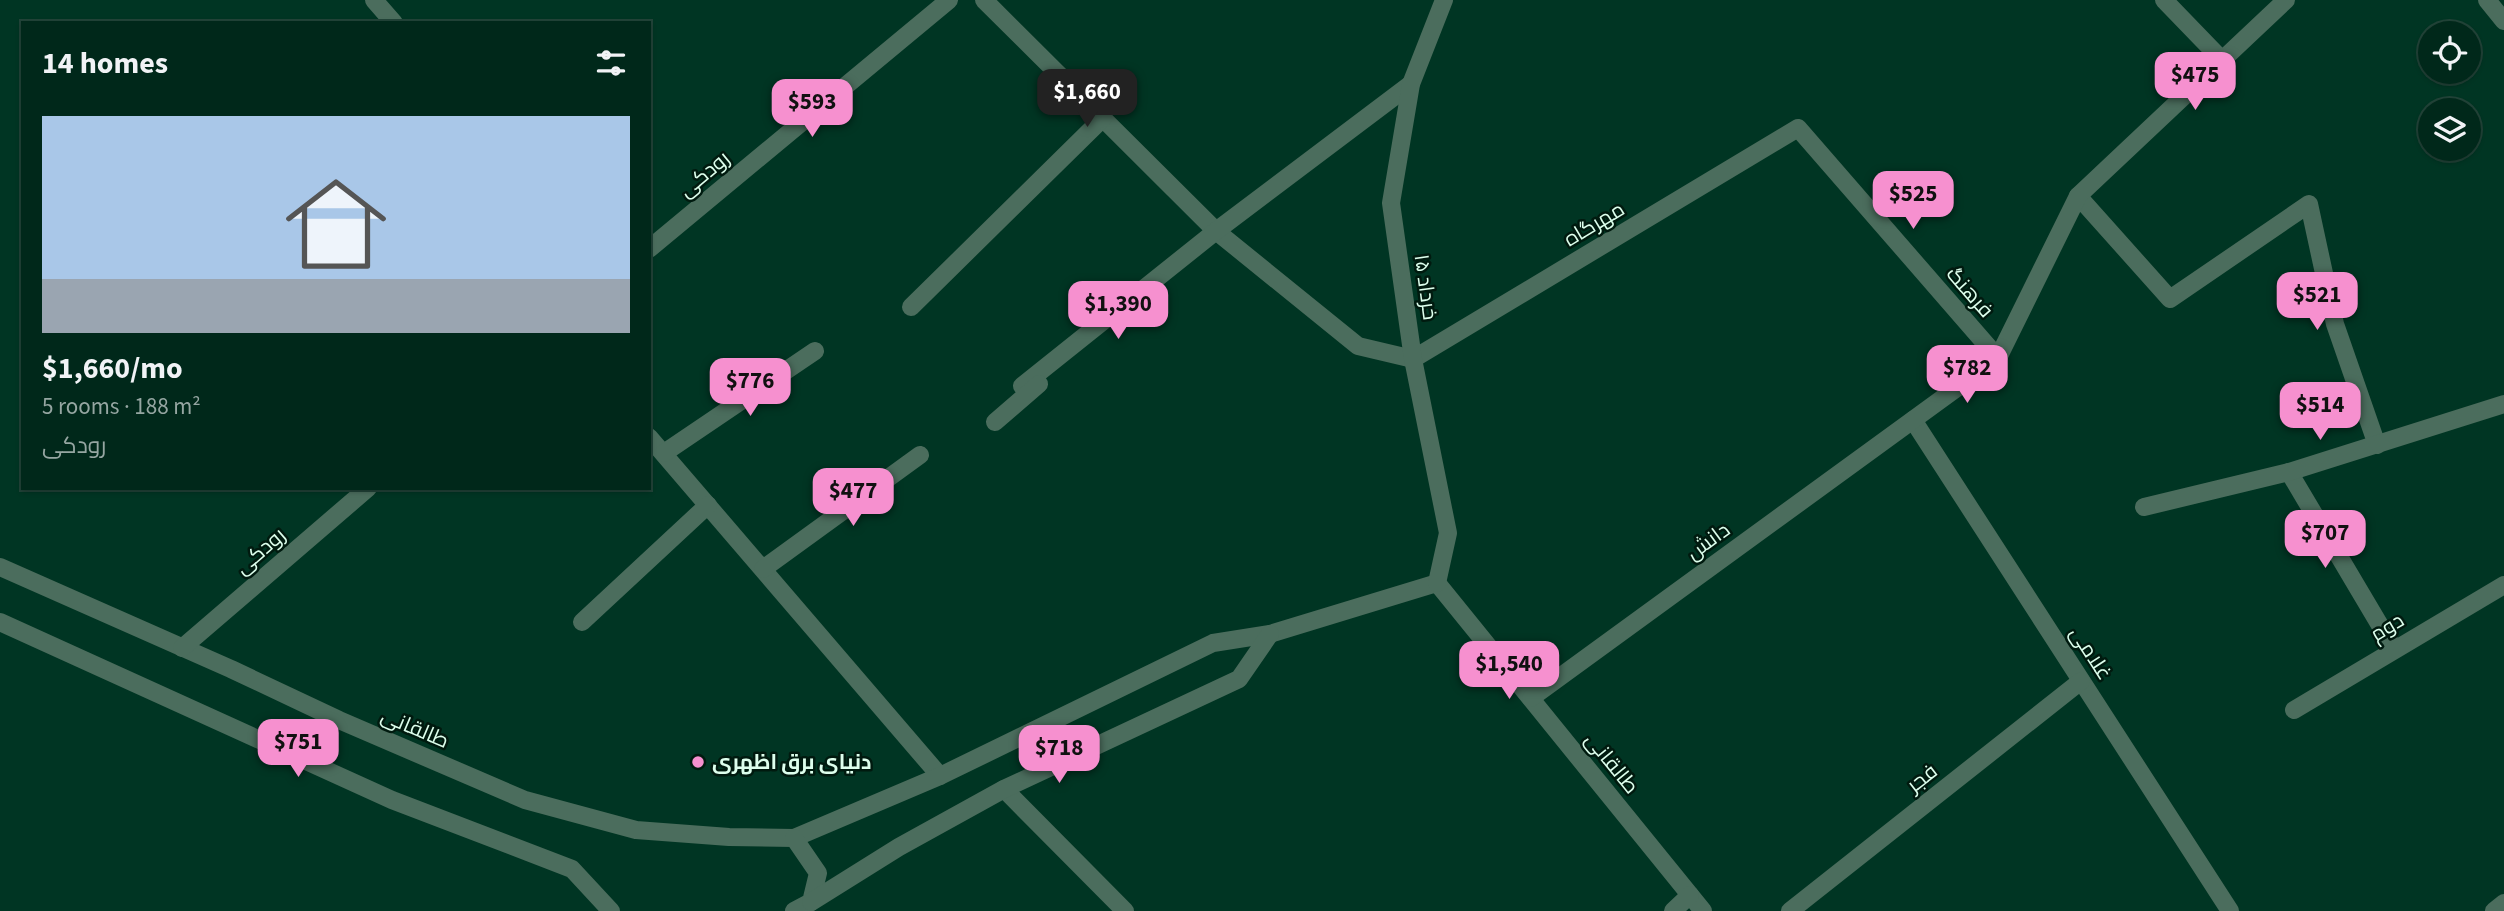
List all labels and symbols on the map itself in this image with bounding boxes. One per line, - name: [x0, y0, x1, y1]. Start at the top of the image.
- pin: $475: [2154, 52, 2236, 112]
- pin: $1,660: [1030, 69, 1144, 129]
- pin: $593: [771, 80, 853, 139]
- street label: رودکی: [672, 144, 736, 204]
- pin: $525: [1872, 172, 1954, 231]
- street label: مهرگاه: [1558, 194, 1630, 254]
- street label: ۱۵ خرداد: [1407, 252, 1445, 322]
- street label: فرهنگ: [1939, 260, 2001, 324]
- pin: $521: [2276, 272, 2358, 332]
- pin: $1,390: [1061, 282, 1175, 341]
- pin: $782: [1926, 346, 2008, 405]
- pin: $776: [709, 358, 791, 418]
- pin: $514: [2279, 382, 2361, 442]
- pin: $477: [812, 468, 894, 528]
- pin: $707: [2284, 510, 2366, 570]
- street label: دانش: [1680, 515, 1736, 567]
- street label: رودکی: [228, 520, 292, 582]
- street label: دوم: [2364, 605, 2410, 649]
- street label: غلامی: [2062, 620, 2120, 686]
- pin: $1,540: [1452, 642, 1566, 701]
- street label: طالقانی: [376, 700, 454, 756]
- pin: $751: [257, 720, 339, 779]
- pin: $718: [1018, 726, 1100, 785]
- street label: طالقانی: [1578, 726, 1646, 800]
- place label: دنیای برق اظهری: [712, 747, 872, 777]
- marker: دنیای برق اظهری: [690, 754, 706, 770]
- street label: فجر: [1899, 756, 1944, 800]

